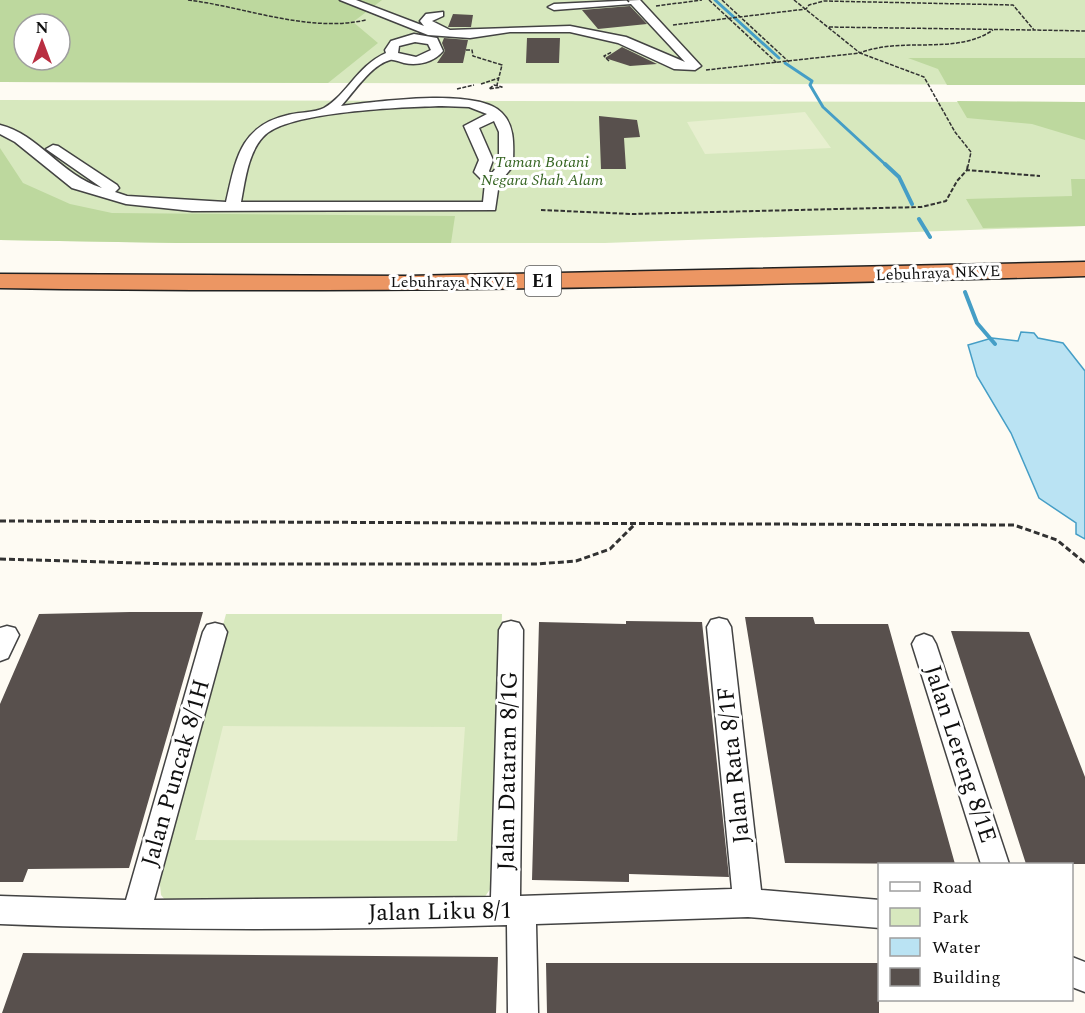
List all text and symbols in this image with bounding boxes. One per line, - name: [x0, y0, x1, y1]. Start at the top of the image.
- north arrow: [12, 12, 72, 72]
- text: N: [35, 16, 49, 40]
- park label: Taman Botani Negara Shah Alam: [481, 150, 604, 192]
- street label: Lebuhraya NKVE: [875, 259, 1001, 287]
- road number: E1: [525, 266, 561, 296]
- street label: Lebuhraya NKVE: [391, 270, 515, 294]
- street label: Jalan Lereng 8/1E: [914, 660, 1006, 848]
- street label: Jalan Dataran 8/1G: [488, 671, 528, 871]
- street label: Jalan Puncak 8/1H: [132, 675, 220, 871]
- street label: Jalan Rata 8/1F: [708, 685, 760, 845]
- legend: [878, 863, 1073, 1001]
- text: Road: [932, 874, 973, 901]
- street label: Jalan Liku 8/1: [368, 893, 512, 931]
- text: Park: [932, 904, 969, 931]
- text: Water: [932, 934, 980, 961]
- text: Building: [932, 964, 1001, 991]

